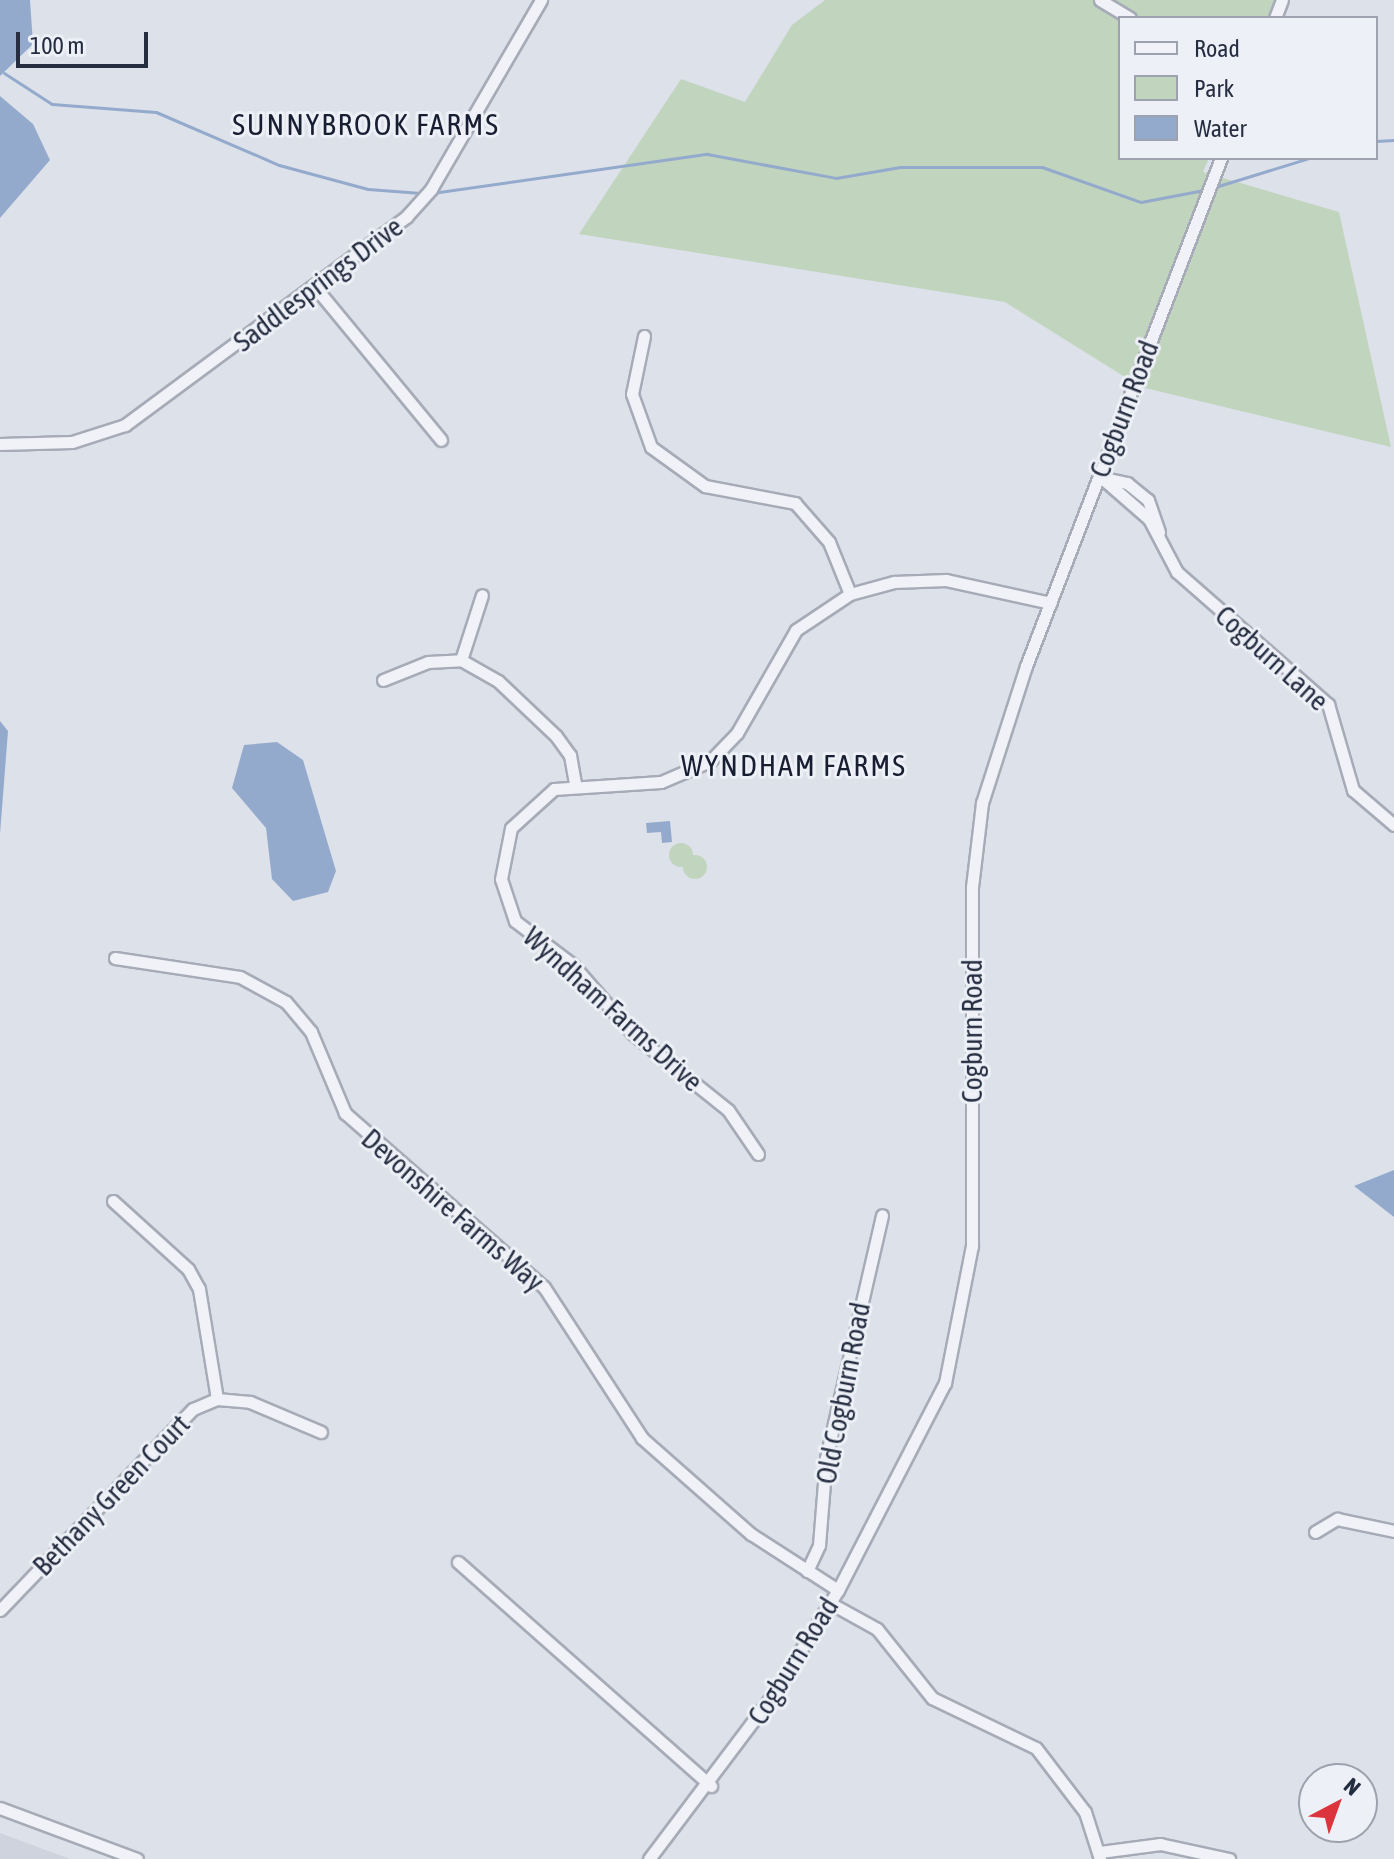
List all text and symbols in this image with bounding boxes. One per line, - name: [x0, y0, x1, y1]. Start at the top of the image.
- scale bar: [20, 16, 152, 66]
- legend: [1118, 16, 1378, 160]
- text: 100 m: [30, 32, 84, 59]
- text: Road: [1194, 35, 1240, 62]
- text: Park: [1194, 75, 1234, 102]
- district label: SUNNYBROOK FARMS: [232, 106, 500, 142]
- text: Water: [1194, 115, 1247, 142]
- street label: Saddlesprings Drive: [227, 210, 409, 358]
- street label: Cogburn Road: [1083, 336, 1165, 482]
- street label: Cogburn Lane: [1209, 599, 1335, 717]
- district label: WYNDHAM FARMS: [681, 747, 907, 783]
- street label: Wyndham Farms Drive: [516, 920, 710, 1098]
- street label: Cogburn Road: [955, 959, 989, 1103]
- street label: Devonshire Farms Way: [355, 1122, 551, 1298]
- street label: Old Cogburn Road: [809, 1299, 877, 1487]
- street label: Bethany Green Court: [26, 1408, 196, 1582]
- street label: Cogburn Road: [741, 1591, 845, 1731]
- north arrow: [1298, 1763, 1378, 1843]
- text: N: [1339, 1772, 1366, 1800]

